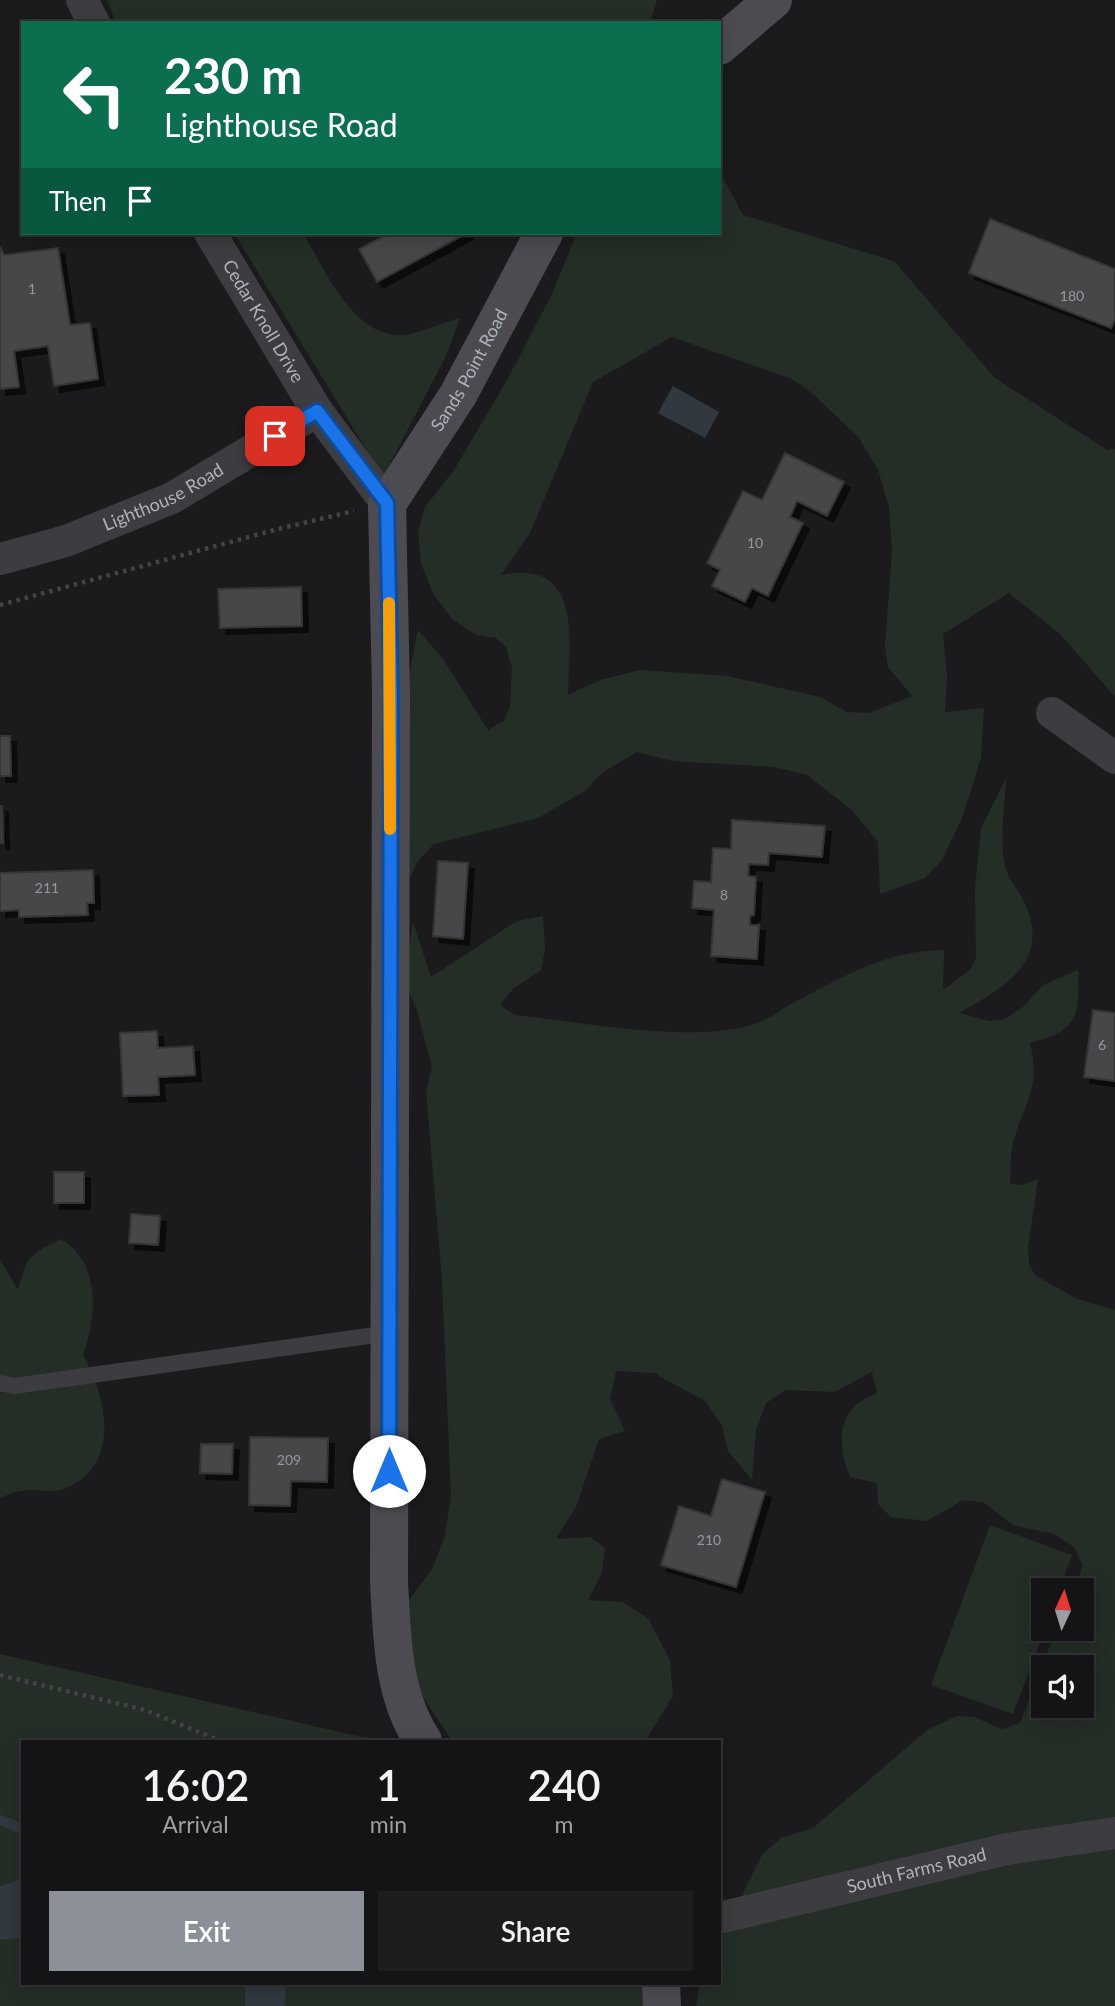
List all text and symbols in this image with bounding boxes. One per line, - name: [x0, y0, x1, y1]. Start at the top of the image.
- text: 230 m: [164, 46, 302, 104]
- icon: left: [49, 49, 140, 140]
- text: Lighthouse Road: [164, 105, 398, 144]
- icon: arrive: [121, 182, 159, 220]
- text: Then: [49, 185, 107, 217]
- street label: Cedar Knoll Drive: [219, 255, 309, 386]
- house number: 1: [28, 280, 36, 297]
- house number: 180: [1060, 287, 1084, 304]
- street label: Sands Point Road: [425, 305, 512, 435]
- pin: [245, 406, 305, 466]
- icon: arrive: [256, 417, 294, 455]
- street label: Lighthouse Road: [99, 458, 227, 535]
- house number: 10: [747, 534, 763, 551]
- house number: 211: [35, 879, 59, 896]
- house number: 8: [720, 886, 728, 903]
- house number: 6: [1098, 1036, 1106, 1053]
- position arrow: [352, 1434, 426, 1508]
- house number: 209: [277, 1451, 301, 1468]
- house number: 210: [697, 1531, 721, 1548]
- north arrow: [1031, 1578, 1094, 1642]
- map controls: [1031, 1578, 1094, 1718]
- button: sound: [1031, 1655, 1094, 1718]
- text: 16:02: [141, 1760, 249, 1810]
- text: 1: [376, 1760, 401, 1810]
- text: 240: [528, 1760, 601, 1810]
- text: Arrival: [162, 1810, 229, 1838]
- text: min: [370, 1810, 407, 1838]
- text: m: [555, 1810, 574, 1838]
- street label: South Farms Road: [844, 1842, 988, 1897]
- button: Exit: [49, 1891, 364, 1971]
- button: Share: [378, 1891, 693, 1971]

